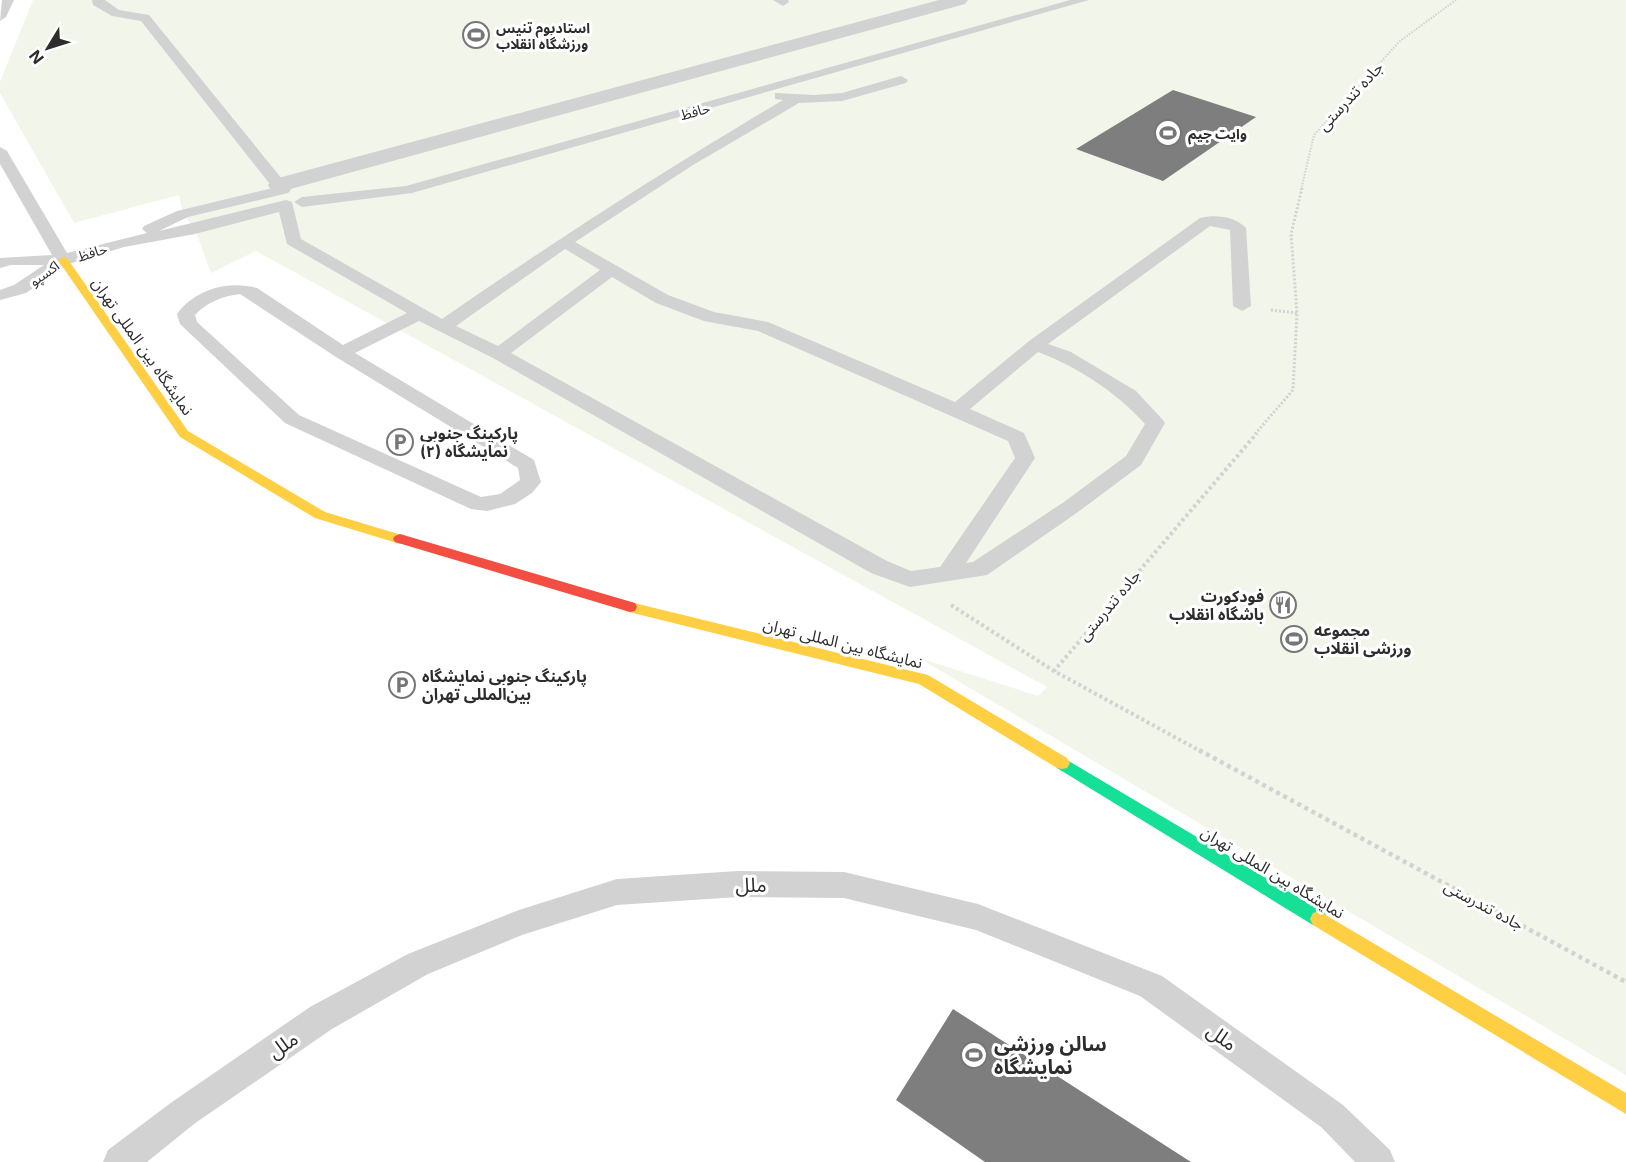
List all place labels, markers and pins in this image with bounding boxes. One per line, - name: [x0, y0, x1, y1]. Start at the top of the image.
- place label: استادیوم تنیس ورزشگاه انقلاب: [496, 19, 590, 53]
- sports icon: استادیوم تنیس ورزشگاه انقلاب: [461, 20, 491, 50]
- sports icon: وایت جیم: [1153, 118, 1183, 148]
- place label: وایت جیم: [1188, 125, 1247, 145]
- place label: پارکینگ جنوبی نمایشگاه (۲): [420, 423, 518, 461]
- parking icon: پارکینگ جنوبی نمایشگاه (۲): [385, 427, 415, 457]
- place label: فودکورت باشگاه انقلاب: [1169, 586, 1264, 624]
- restaurant icon: فودکورت باشگاه انقلاب: [1268, 590, 1298, 620]
- place label: مجموعه ورزشی انقلاب: [1314, 620, 1412, 658]
- sports icon: مجموعه ورزشی انقلاب: [1279, 624, 1309, 654]
- place label: پارکینگ جنوبی نمایشگاه بین‌المللی تهران: [422, 666, 587, 704]
- parking icon: پارکینگ جنوبی نمایشگاه بین‌المللی تهران: [387, 670, 417, 700]
- place label: سالن ورزشی نمایشگاه: [994, 1032, 1107, 1079]
- sports icon: سالن ورزشی نمایشگاه: [959, 1040, 989, 1070]

